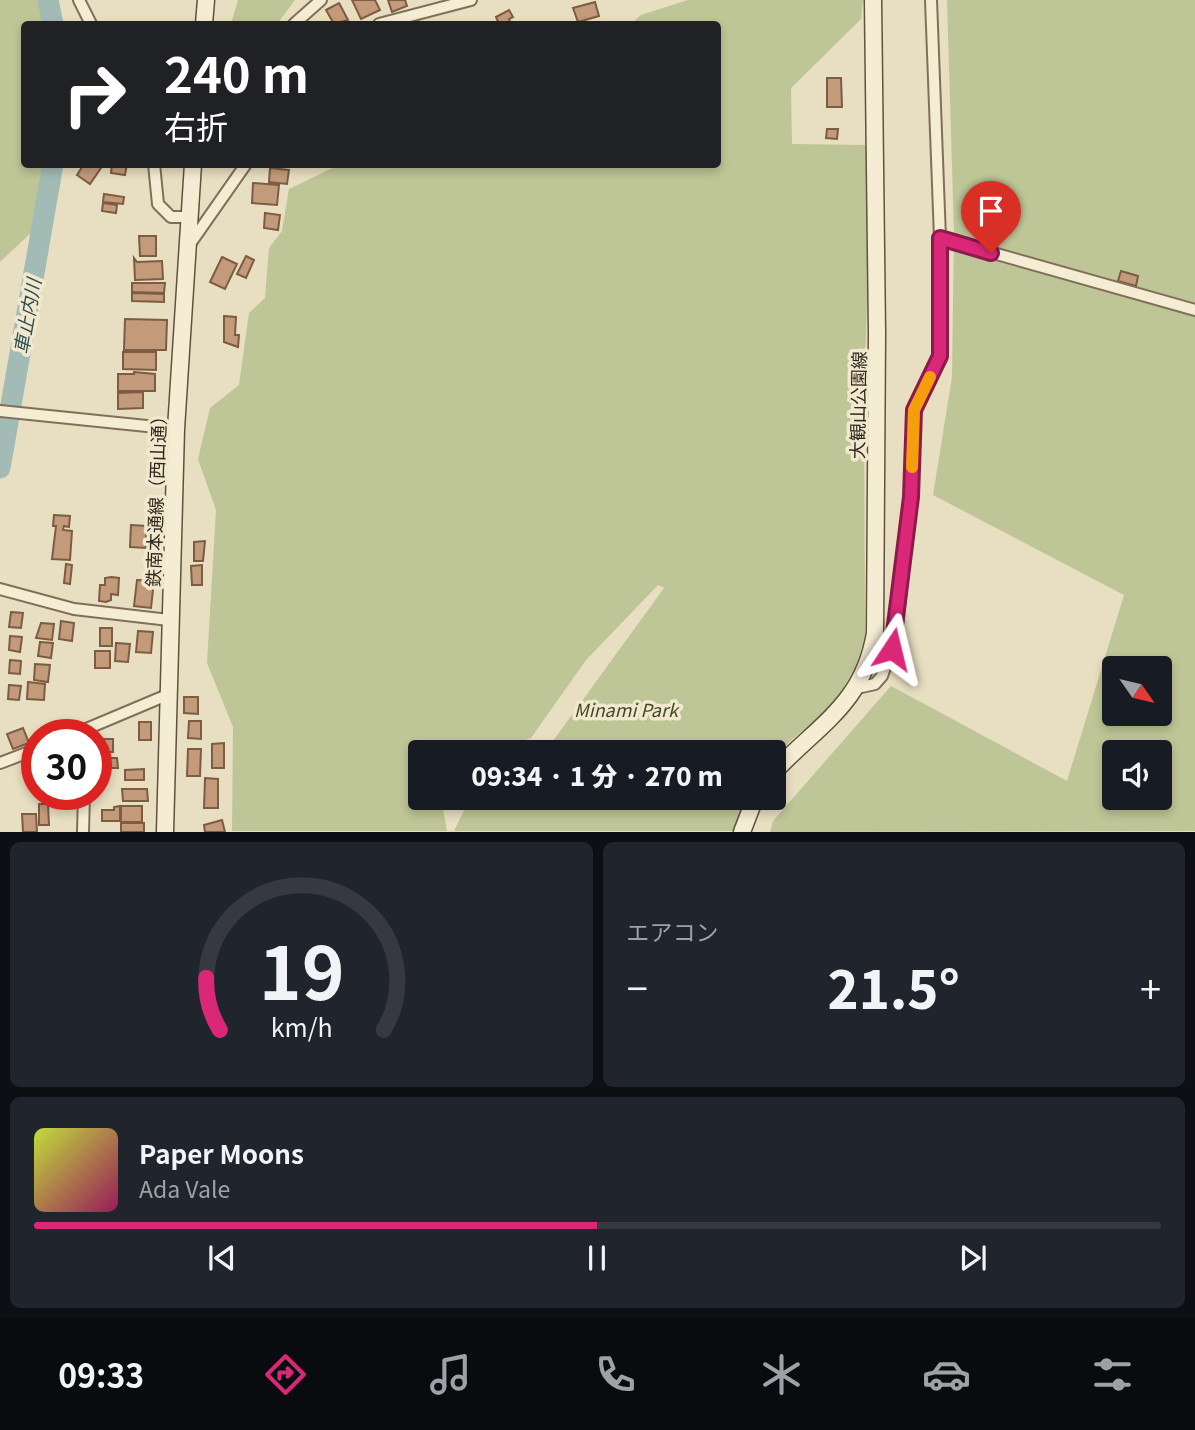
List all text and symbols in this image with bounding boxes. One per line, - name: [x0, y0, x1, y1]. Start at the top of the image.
- text: 240 m: [164, 36, 309, 107]
- icon: right: [49, 49, 140, 140]
- text: 右折: [164, 102, 228, 148]
- pin: [961, 181, 1021, 253]
- icon: arrive: [972, 192, 1010, 230]
- water label: 車止内川: [6, 274, 46, 356]
- street label: 大観山公園線: [843, 351, 871, 459]
- street label: 鉄南本通線（西山通）: [139, 407, 171, 587]
- position arrow: [855, 612, 929, 686]
- north arrow: [1102, 656, 1172, 726]
- map controls: [1102, 656, 1172, 810]
- park label: Minami Park: [574, 696, 680, 722]
- speed limit sign: 30: [21, 719, 112, 810]
- button: sound: [1102, 740, 1172, 810]
- text: 09:34 · 1 分 · 270 m: [471, 756, 723, 793]
- text: エアコン: [627, 914, 719, 948]
- text: 19: [258, 917, 344, 1022]
- text: 21.5°: [828, 949, 960, 1024]
- text: −: [627, 959, 648, 1014]
- text: +: [1140, 959, 1161, 1014]
- text: km/h: [270, 1008, 332, 1044]
- text: Paper Moons: [139, 1134, 304, 1171]
- text: Ada Vale: [139, 1171, 230, 1205]
- icon: previous: [203, 1239, 241, 1277]
- icon: pause: [578, 1239, 616, 1277]
- icon: next: [954, 1239, 992, 1277]
- icon: directions: [261, 1350, 310, 1399]
- icon: music: [426, 1350, 475, 1399]
- icon: phone: [591, 1350, 640, 1399]
- icon: climate: [757, 1350, 806, 1399]
- icon: car: [922, 1350, 971, 1399]
- icon: filters: [1088, 1350, 1137, 1399]
- text: 09:33: [58, 1351, 144, 1397]

